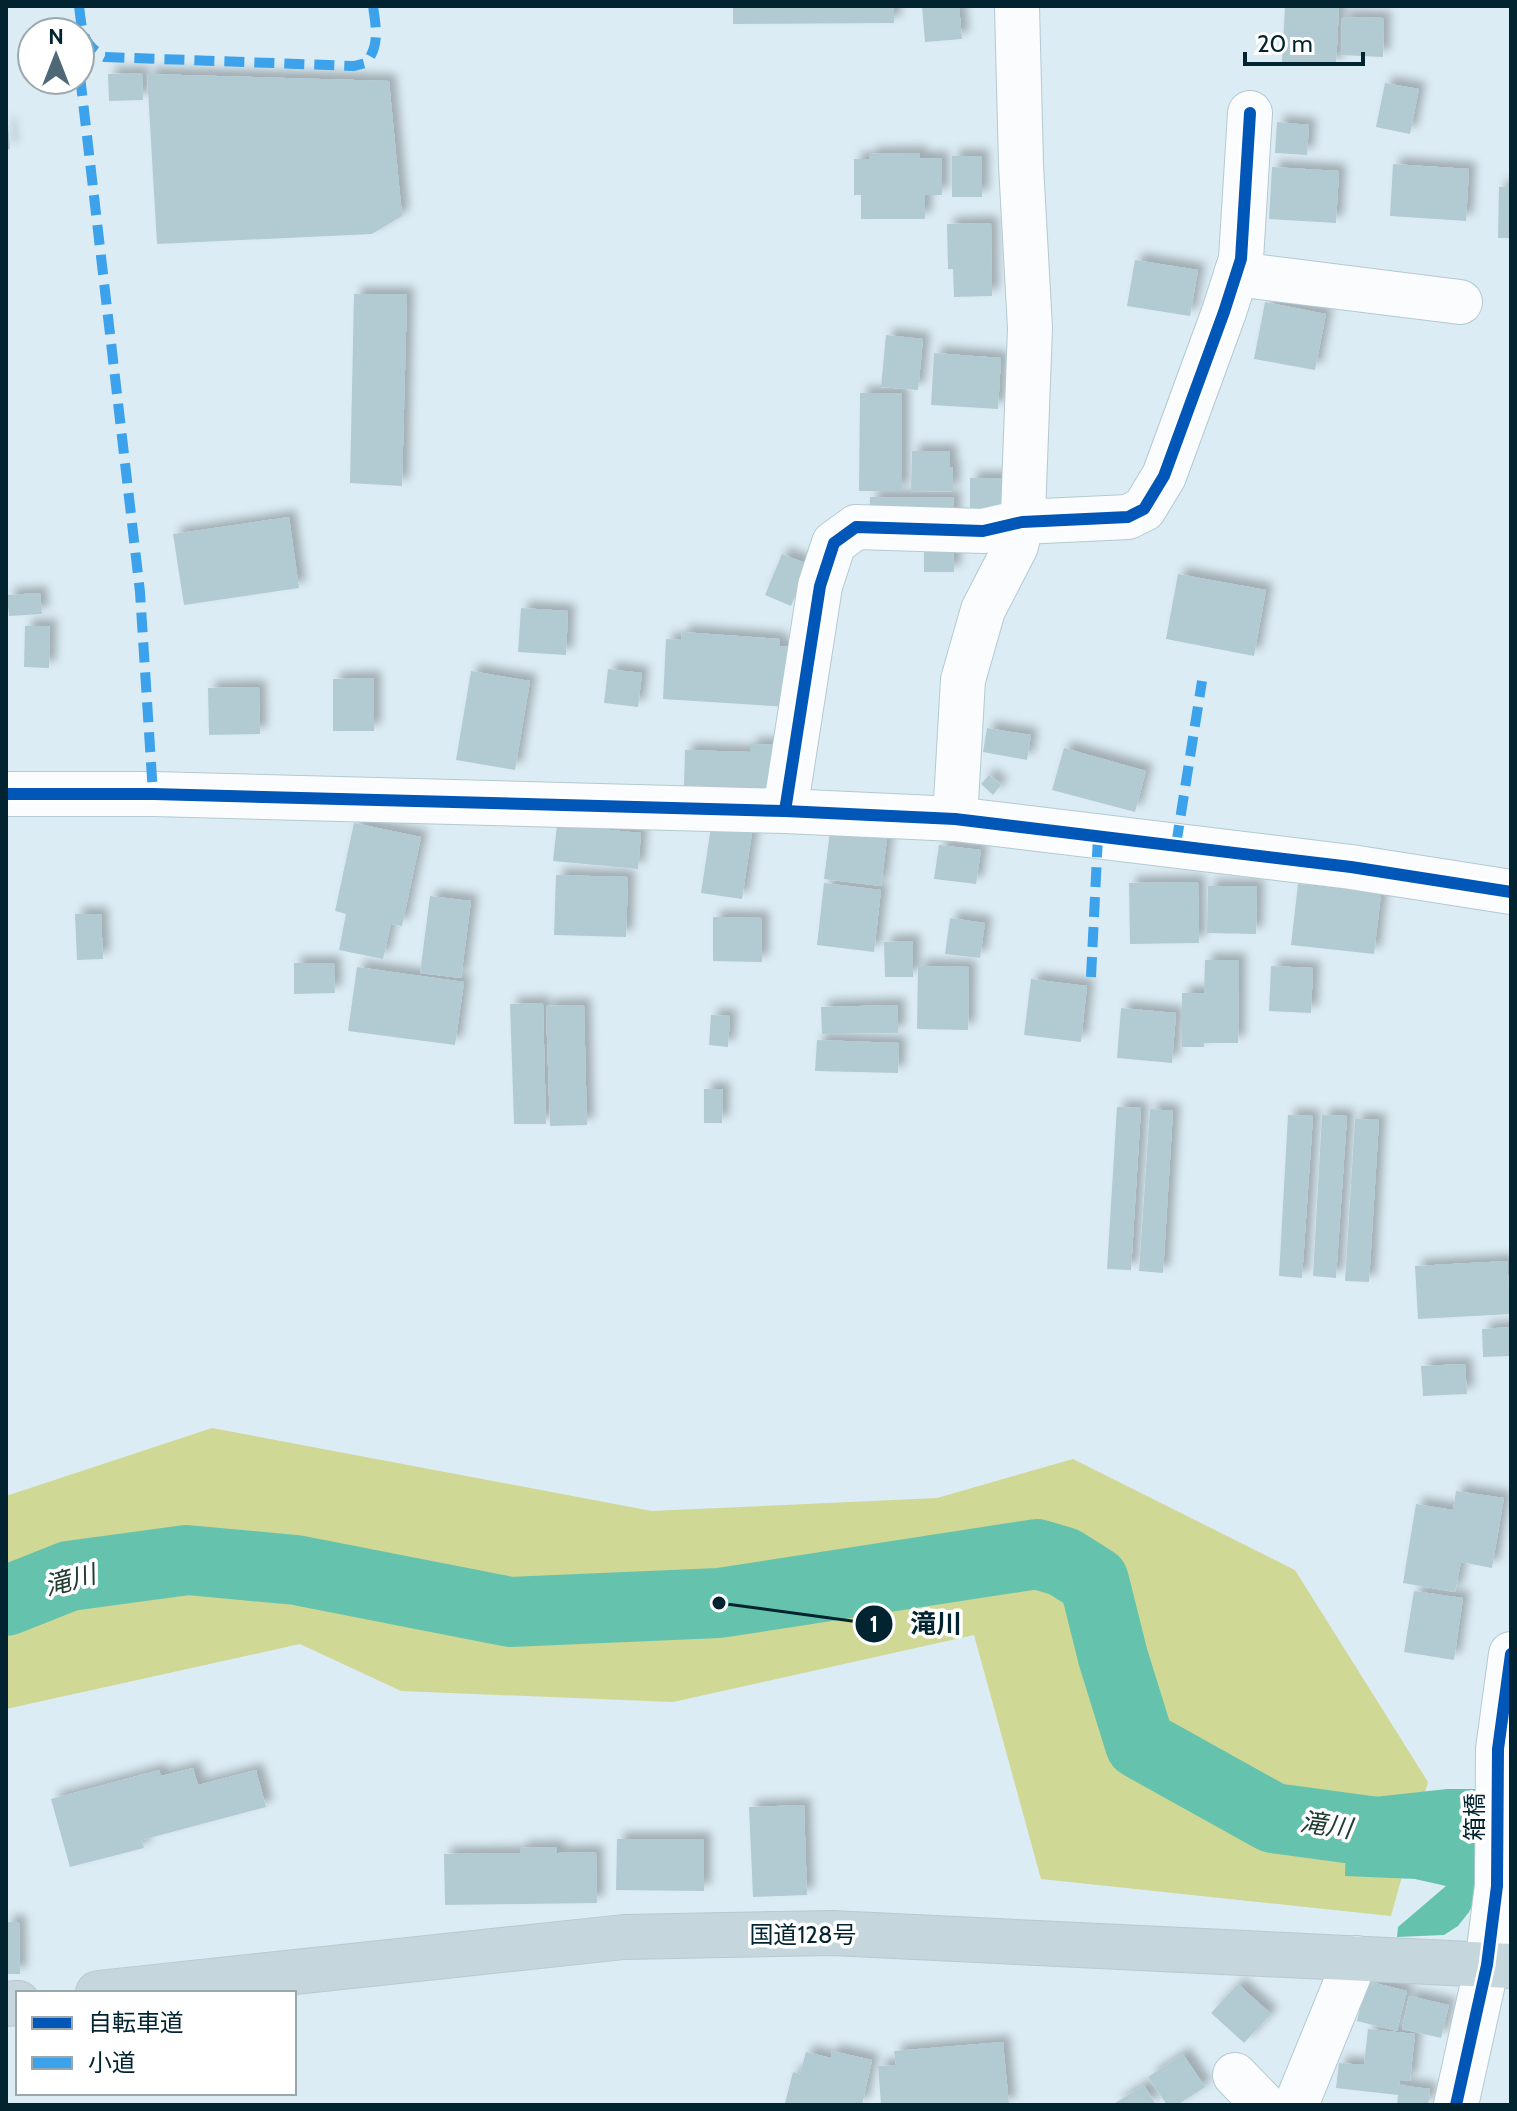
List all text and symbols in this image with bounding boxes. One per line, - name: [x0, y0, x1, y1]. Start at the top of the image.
- north arrow: [16, 16, 96, 96]
- scale bar: [1245, 16, 1363, 66]
- text: N: [48, 23, 64, 50]
- text: 20 m: [1257, 29, 1313, 58]
- water label: 滝川: [41, 1557, 102, 1602]
- callout: 滝川: [854, 1599, 978, 1649]
- text: 滝川: [910, 1608, 962, 1640]
- text: 1: [870, 1609, 878, 1638]
- street label: 箱橋: [1460, 1793, 1489, 1841]
- water label: 滝川: [1298, 1806, 1357, 1845]
- street label: 国道128号: [750, 1920, 856, 1949]
- legend: [16, 1991, 296, 2095]
- text: 自転車道: [88, 2008, 184, 2037]
- text: 小道: [88, 2048, 136, 2077]

